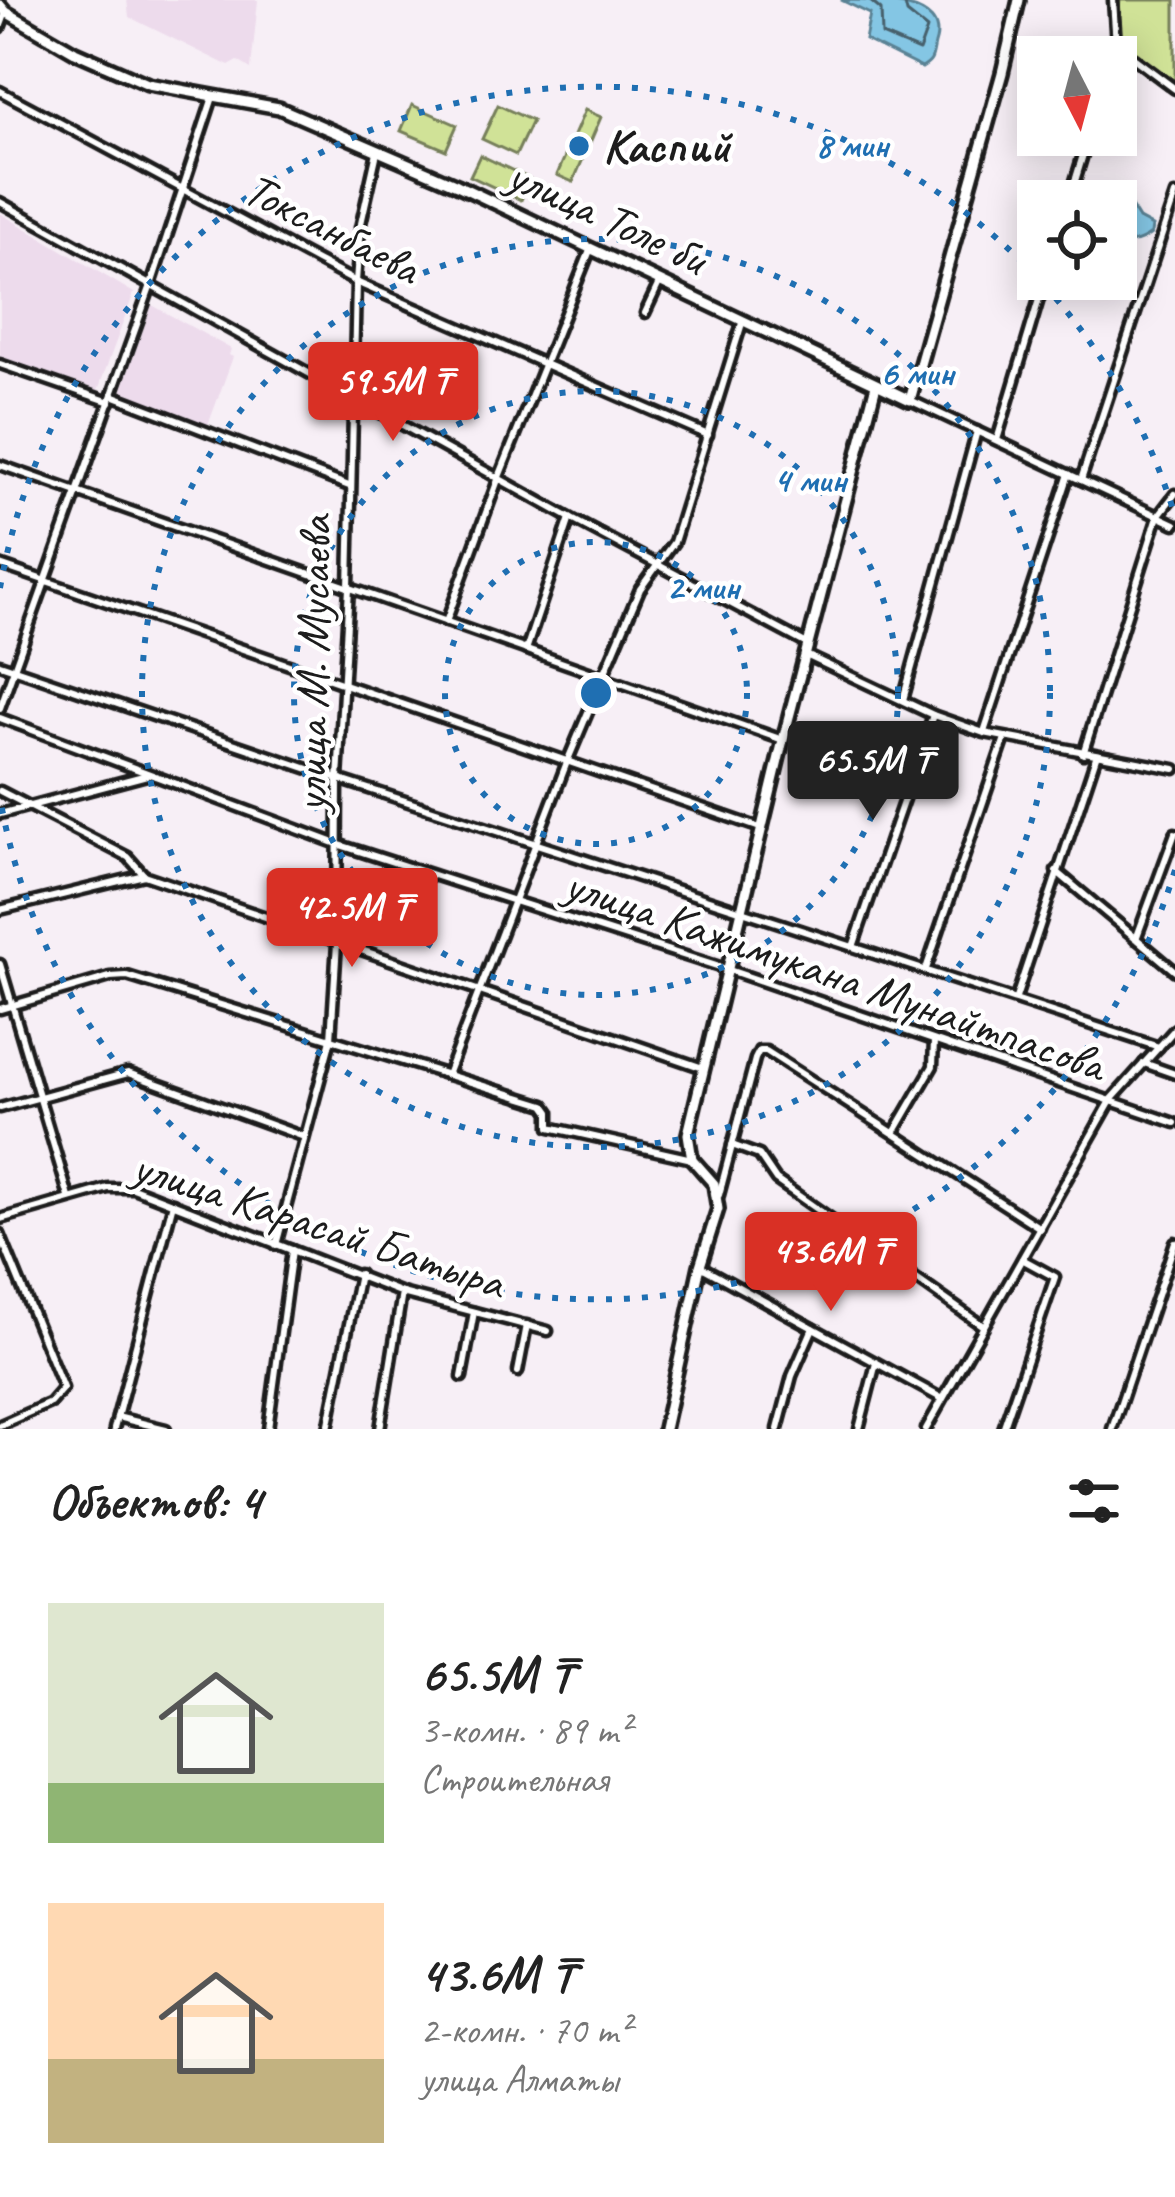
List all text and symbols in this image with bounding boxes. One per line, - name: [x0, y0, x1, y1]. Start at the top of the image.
- north arrow: [1017, 36, 1137, 156]
- map controls: [1017, 36, 1137, 300]
- place label: Каспий: [603, 116, 734, 176]
- text: 8 мин: [815, 122, 891, 168]
- marker: Каспий: [566, 133, 592, 159]
- street label: улица Толе би: [496, 143, 719, 289]
- street label: Токсанбаева: [234, 158, 432, 299]
- button: locate: [1017, 180, 1137, 300]
- pin: 59.5M ₸: [282, 342, 504, 444]
- text: 6 мин: [880, 350, 956, 396]
- text: 59.5M ₸: [335, 356, 451, 405]
- text: 4 мин: [773, 457, 849, 503]
- street label: улица М. Мусаева: [279, 512, 345, 816]
- text: 2 мин: [666, 564, 742, 610]
- centre of rings: [575, 672, 617, 714]
- pin: 65.5M ₸: [762, 721, 984, 823]
- text: 65.5M ₸: [815, 735, 931, 784]
- street label: улица Кажимукана Мунайтпасова: [555, 852, 1117, 1096]
- pin: 42.5M ₸: [241, 868, 463, 970]
- text: 42.5M ₸: [294, 882, 410, 931]
- street label: улица Карасай Батыра: [123, 1135, 515, 1313]
- pin: 43.6M ₸: [720, 1212, 942, 1314]
- text: 43.6M ₸: [772, 1226, 890, 1275]
- icon: filters: [1061, 1468, 1127, 1534]
- text: Объектов: 4: [48, 1469, 261, 1533]
- text: 65.5M ₸: [420, 1642, 573, 1706]
- icon: home: [144, 1651, 288, 1795]
- text: 3-комн. · 89 m²: [420, 1706, 630, 1755]
- text: Строительная: [420, 1755, 608, 1804]
- text: 43.6M ₸: [420, 1942, 574, 2006]
- icon: home: [144, 1951, 288, 2095]
- text: 2-комн. · 70 m²: [420, 2006, 630, 2055]
- text: улица Алматы: [420, 2055, 618, 2104]

